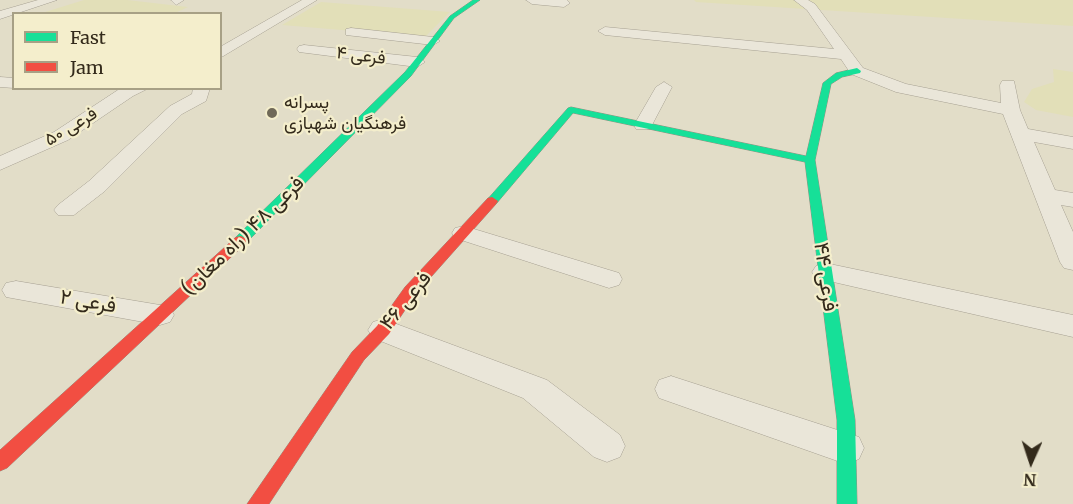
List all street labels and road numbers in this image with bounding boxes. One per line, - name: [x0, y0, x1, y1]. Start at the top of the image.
- street label: فرعی ۴: [335, 42, 387, 70]
- street label: فرعی ۵۰: [41, 103, 101, 151]
- street label: فرعی ۴۸ (راه مغان): [176, 171, 310, 301]
- street label: فرعی ۴۴: [808, 241, 842, 313]
- street label: فرعی ۴۶: [375, 267, 437, 335]
- street label: فرعی ۲: [58, 285, 118, 319]

